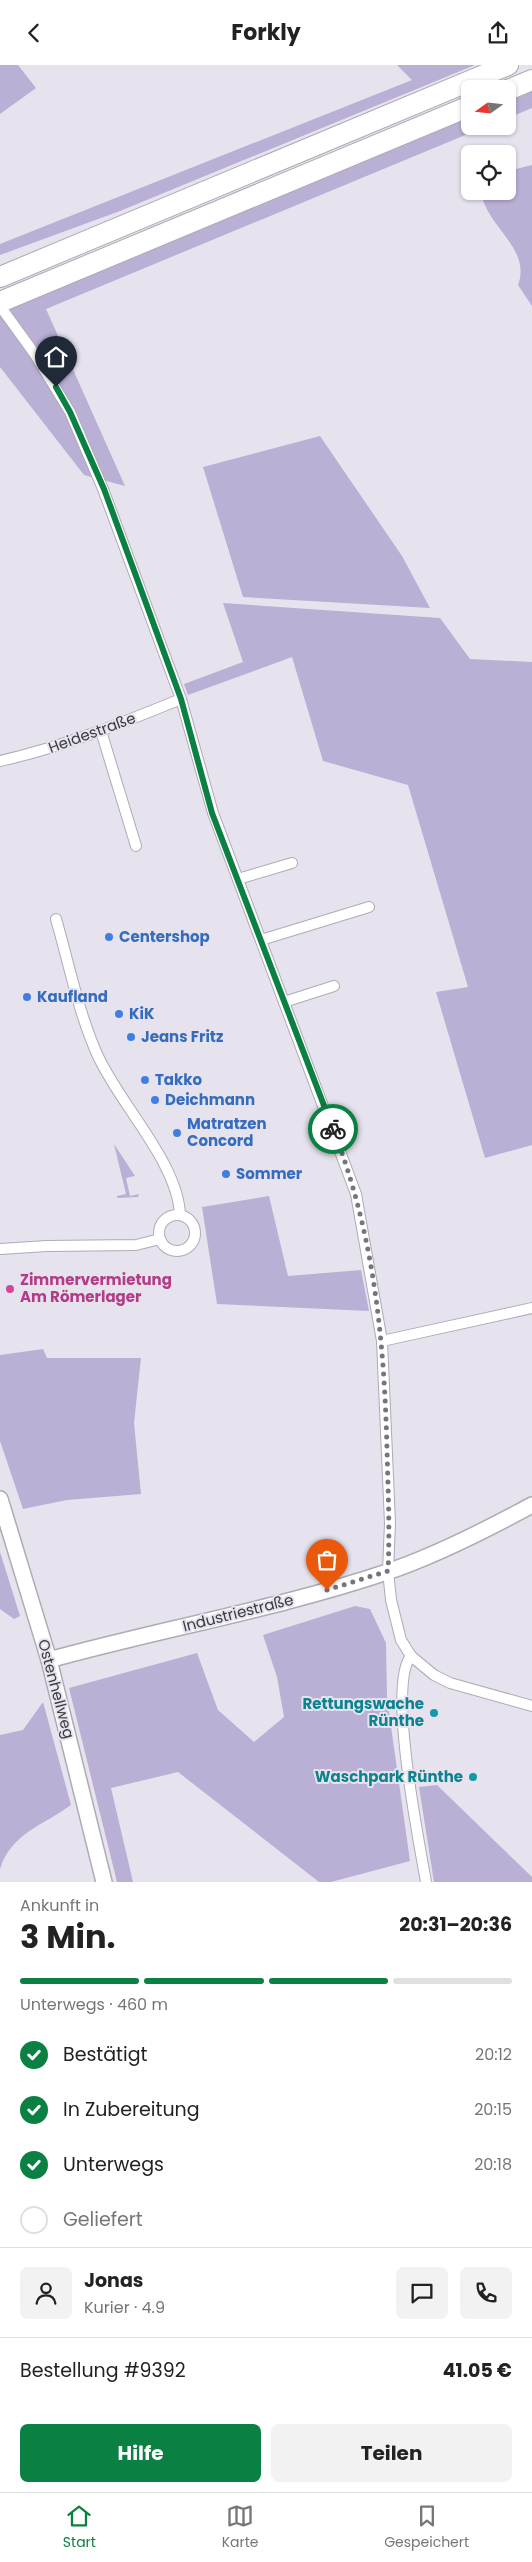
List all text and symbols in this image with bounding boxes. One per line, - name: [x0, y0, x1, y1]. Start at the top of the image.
- text: Forkly: [231, 17, 301, 48]
- icon: back: [20, 19, 48, 47]
- icon: share: [484, 19, 512, 47]
- north arrow: [461, 80, 516, 135]
- map controls: [461, 80, 516, 200]
- button: locate: [461, 145, 516, 200]
- pin: [35, 336, 77, 387]
- icon: home: [42, 343, 70, 371]
- street label: Heidestraße: [45, 707, 138, 758]
- place label: Centershop: [119, 926, 210, 947]
- marker: Centershop: [103, 931, 115, 943]
- place label: Kaufland: [37, 986, 108, 1007]
- marker: Kaufland: [21, 991, 33, 1003]
- place label: KiK: [129, 1003, 155, 1024]
- marker: KiK: [113, 1008, 125, 1020]
- place label: Jeans Fritz: [141, 1026, 223, 1047]
- marker: Jeans Fritz: [125, 1031, 137, 1043]
- place label: Takko: [155, 1069, 203, 1090]
- marker: Takko: [139, 1074, 151, 1086]
- place label: Deichmann: [165, 1089, 255, 1110]
- marker: Deichmann: [149, 1094, 161, 1106]
- courier: [308, 1104, 358, 1154]
- place label: Matratzen Concord: [187, 1113, 267, 1151]
- icon: bike: [319, 1115, 347, 1143]
- marker: Matratzen Concord: [171, 1127, 183, 1139]
- place label: Sommer: [236, 1163, 303, 1184]
- marker: Sommer: [220, 1168, 232, 1180]
- place label: Zimmervermietung Am Römerlager: [20, 1269, 172, 1307]
- marker: Zimmervermietung Am Römerlager: [4, 1283, 16, 1295]
- pin: [306, 1539, 348, 1590]
- icon: bag: [313, 1546, 341, 1574]
- street label: Industriestraße: [180, 1589, 295, 1636]
- street label: Ostenhellweg: [33, 1637, 80, 1741]
- place label: Rettungswache Rünthe: [302, 1693, 424, 1731]
- marker: Rettungswache Rünthe: [428, 1707, 440, 1719]
- place label: Waschpark Rünthe: [315, 1766, 463, 1787]
- marker: Waschpark Rünthe: [467, 1771, 479, 1783]
- text: Ankunft in: [20, 1894, 99, 1917]
- text: 20:31–20:36: [399, 1911, 512, 1938]
- text: 3 Min.: [20, 1914, 116, 1959]
- text: Unterwegs · 460 m: [20, 1993, 168, 2016]
- icon: check: [20, 2041, 48, 2069]
- text: Bestätigt: [63, 2041, 147, 2068]
- text: 20:12: [475, 2043, 512, 2066]
- icon: check: [20, 2096, 48, 2124]
- text: In Zubereitung: [63, 2096, 200, 2123]
- text: 20:15: [474, 2098, 512, 2121]
- icon: check: [20, 2151, 48, 2179]
- text: Unterwegs: [63, 2151, 164, 2178]
- text: 20:18: [474, 2153, 512, 2176]
- text: Geliefert: [63, 2206, 143, 2233]
- button: person: [20, 2267, 72, 2319]
- text: Jonas: [84, 2267, 143, 2294]
- button: chat: [396, 2267, 448, 2319]
- button: phone: [460, 2267, 512, 2319]
- text: Kurier · 4.9: [84, 2296, 165, 2319]
- text: Bestellung #9392: [20, 2357, 186, 2384]
- text: 41.05 €: [443, 2357, 512, 2384]
- button: Hilfe: [20, 2424, 261, 2482]
- button: Teilen: [271, 2424, 512, 2482]
- tab: Start: [63, 2502, 96, 2553]
- tab: Karte: [222, 2502, 259, 2553]
- tab: Gespeichert: [384, 2502, 469, 2553]

